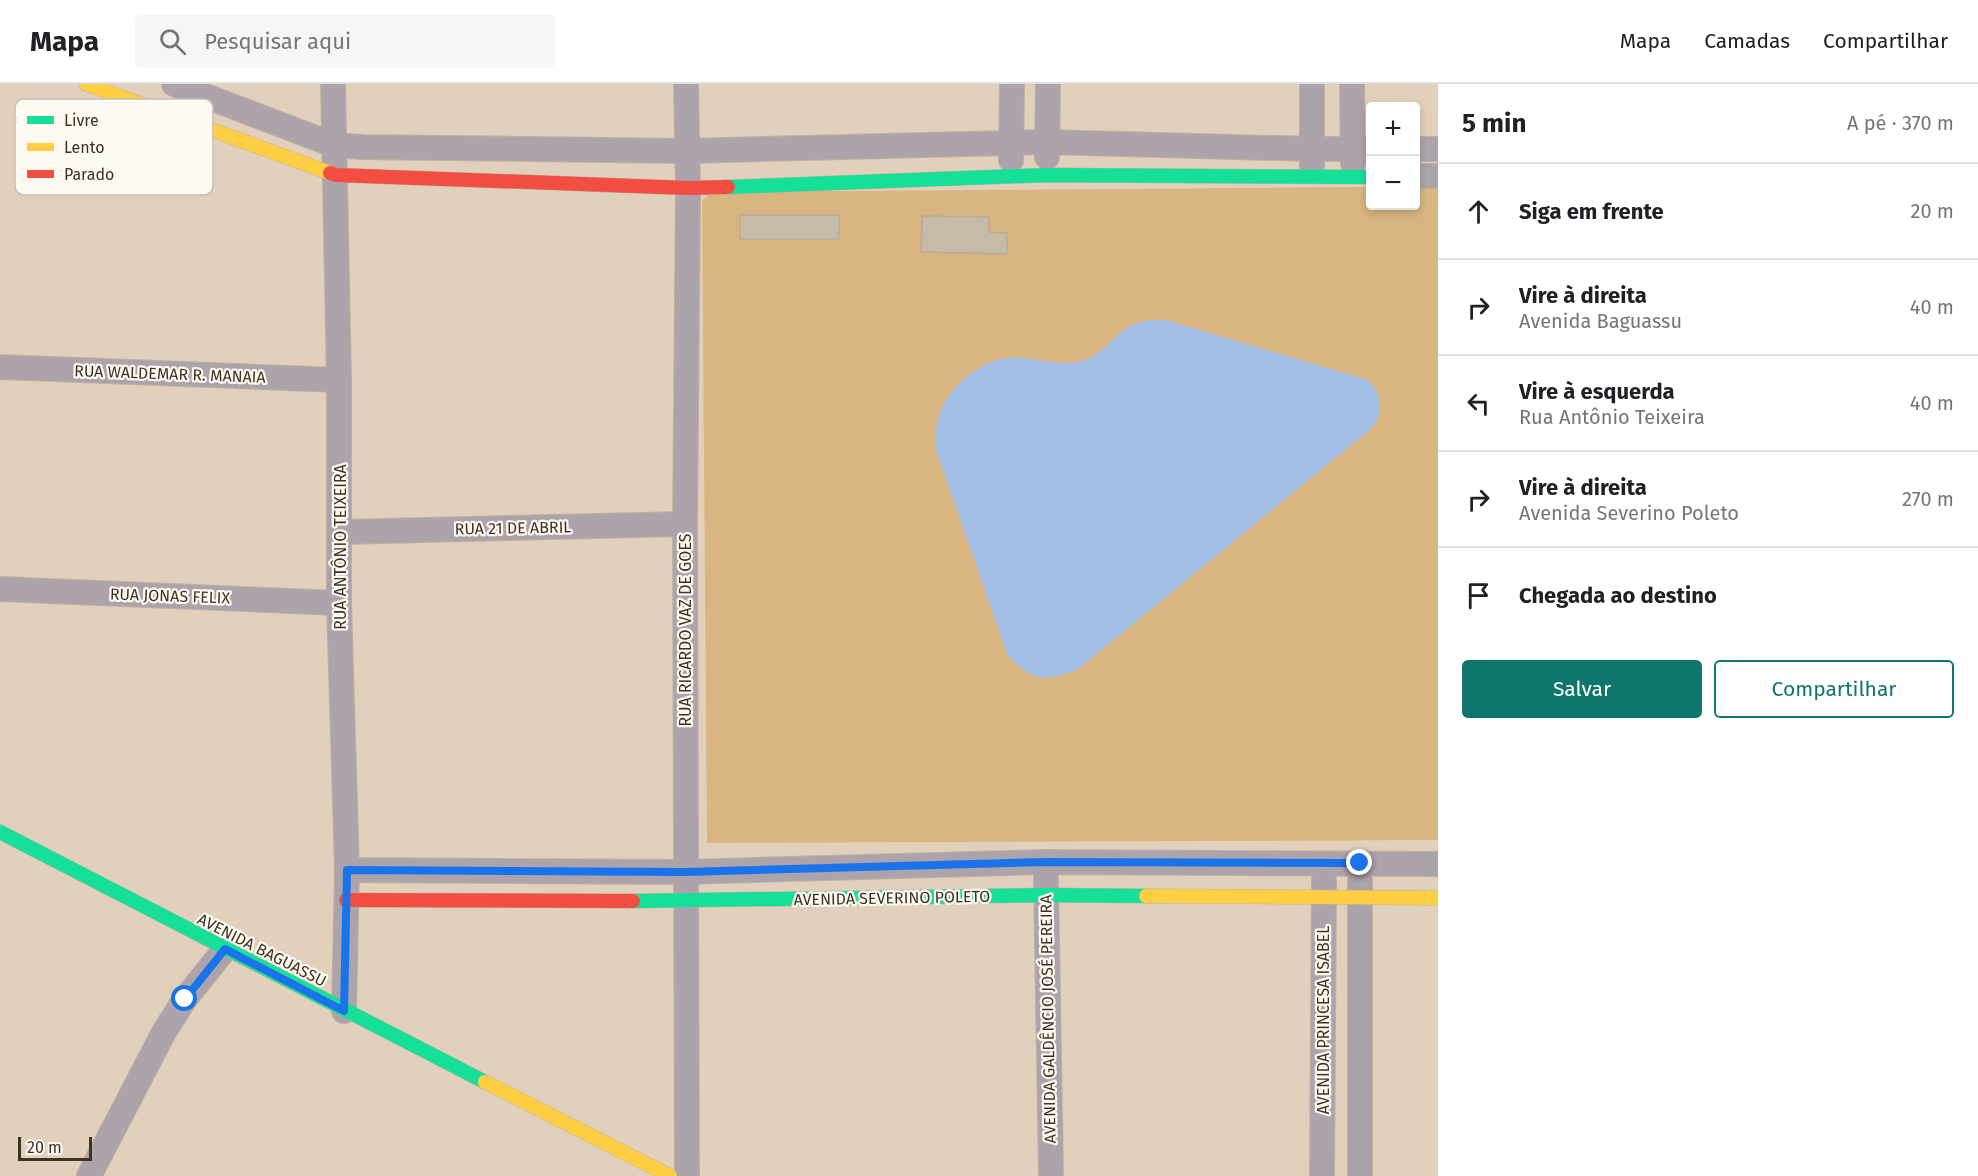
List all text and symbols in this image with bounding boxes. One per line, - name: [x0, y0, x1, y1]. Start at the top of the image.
- search box: [135, 14, 555, 68]
- text: Mapa: [30, 25, 99, 58]
- icon: search: [156, 25, 189, 58]
- text: Pesquisar aqui: [204, 28, 351, 55]
- text: Mapa: [1620, 28, 1671, 54]
- text: Camadas: [1704, 28, 1790, 54]
- text: Compartilhar: [1823, 28, 1948, 54]
- legend: [15, 99, 213, 195]
- map controls: [1366, 102, 1420, 210]
- button: +: [1366, 102, 1420, 156]
- text: 5 min: [1462, 108, 1526, 139]
- text: Livre: [64, 111, 99, 130]
- text: A pé · 370 m: [1847, 111, 1954, 135]
- text: Lento: [64, 138, 105, 157]
- button: −: [1366, 156, 1420, 210]
- text: Parado: [64, 165, 114, 184]
- icon: ahead: [1462, 195, 1495, 228]
- text: Siga em frente: [1519, 198, 1664, 225]
- text: 20 m: [1911, 199, 1954, 223]
- text: Vire à direita: [1519, 282, 1647, 309]
- icon: right: [1462, 291, 1495, 324]
- text: 40 m: [1910, 295, 1954, 319]
- text: Avenida Baguassu: [1519, 309, 1682, 333]
- street label: RUA WALDEMAR R. MANAIA: [74, 361, 267, 387]
- text: Vire à esquerda: [1519, 378, 1675, 405]
- icon: left: [1462, 387, 1495, 420]
- text: 40 m: [1910, 391, 1954, 415]
- text: Rua Antônio Teixeira: [1519, 405, 1705, 429]
- street label: RUA ANTÔNIO TEIXEIRA: [330, 463, 350, 630]
- text: Vire à direita: [1519, 474, 1647, 501]
- icon: right: [1462, 483, 1495, 516]
- text: 270 m: [1902, 487, 1954, 511]
- text: Avenida Severino Poleto: [1519, 501, 1739, 525]
- street label: RUA 21 DE ABRIL: [455, 517, 571, 539]
- street label: RUA RICARDO VAZ DE GOES: [676, 533, 695, 727]
- icon: arrive: [1462, 579, 1495, 612]
- text: Chegada ao destino: [1519, 582, 1717, 609]
- street label: RUA JONAS FELIX: [110, 584, 231, 608]
- button: Salvar: [1462, 660, 1702, 718]
- button: Compartilhar: [1714, 660, 1954, 718]
- route end: [1346, 849, 1372, 875]
- street label: AVENIDA SEVERINO POLETO: [794, 887, 990, 909]
- street label: AVENIDA GALDÊNCIO JOSÉ PEREIRA: [1035, 894, 1060, 1144]
- street label: AVENIDA BAGUASSU: [195, 909, 329, 991]
- street label: AVENIDA PRINCESA ISABEL: [1314, 926, 1333, 1114]
- route start: [171, 985, 197, 1011]
- scale bar: [18, 1134, 92, 1162]
- text: 20 m: [27, 1138, 62, 1157]

